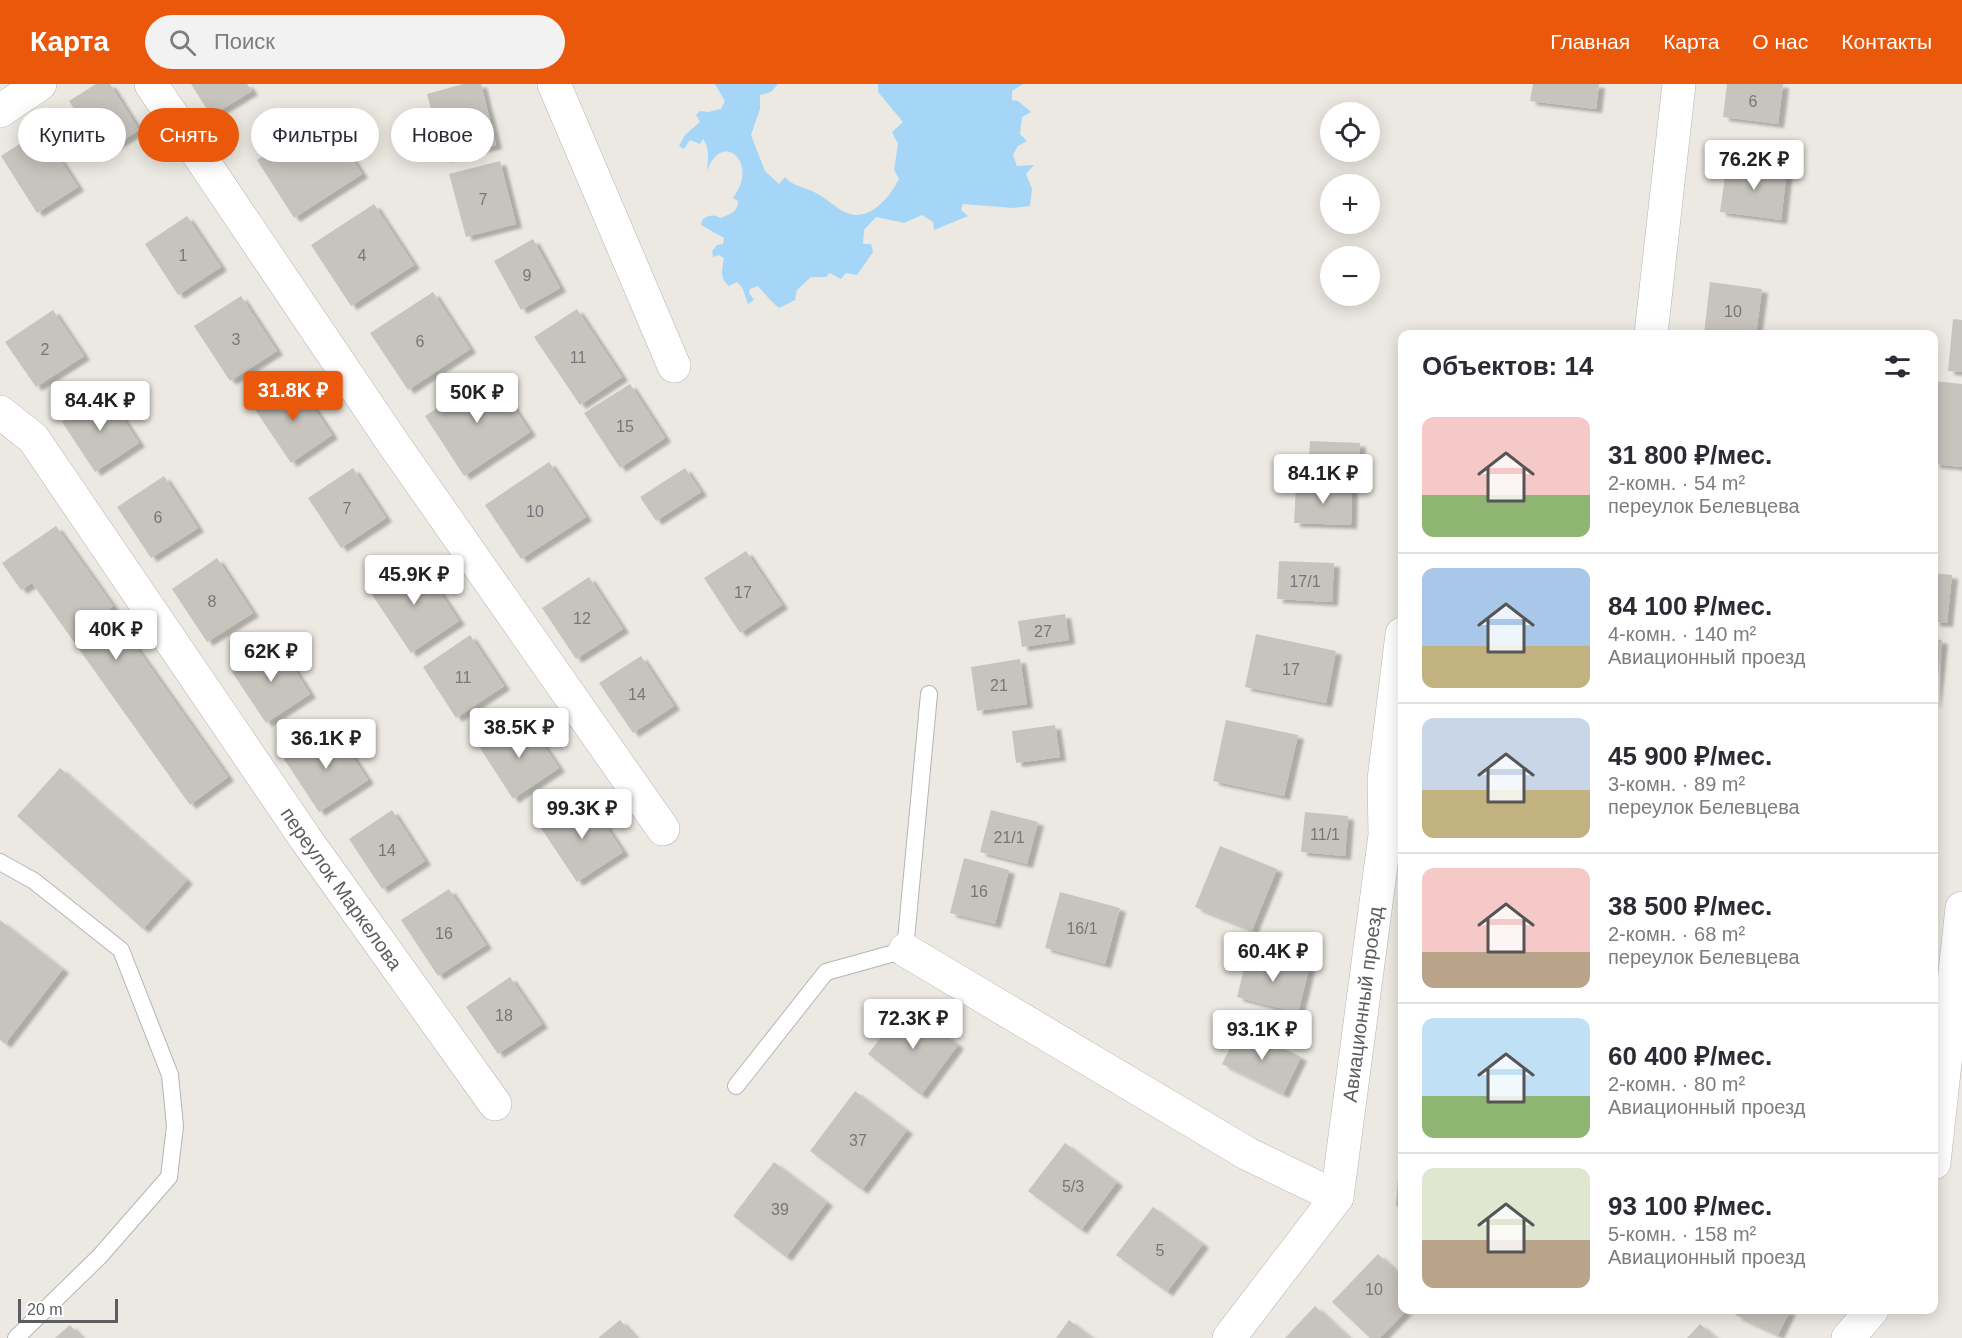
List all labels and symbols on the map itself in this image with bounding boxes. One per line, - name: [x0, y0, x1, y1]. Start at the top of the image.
- house number: 6: [1749, 93, 1758, 110]
- pin: 76.2K ₽: [1699, 140, 1809, 191]
- house number: 7: [479, 191, 488, 208]
- house number: 1: [179, 247, 188, 264]
- house number: 4: [358, 247, 367, 264]
- house number: 9: [523, 267, 532, 284]
- house number: 10: [1724, 303, 1742, 320]
- house number: 3: [232, 331, 241, 348]
- house number: 6: [416, 333, 425, 350]
- house number: 2: [41, 341, 50, 358]
- house number: 11: [570, 349, 586, 366]
- pin: 31.8K ₽: [238, 371, 348, 422]
- pin: 50K ₽: [435, 373, 519, 424]
- pin: 84.4K ₽: [45, 381, 155, 432]
- house number: 15: [616, 418, 634, 435]
- pin: 84.1K ₽: [1268, 454, 1378, 505]
- house number: 7: [343, 500, 352, 517]
- house number: 10: [526, 503, 544, 520]
- house number: 6: [154, 509, 163, 526]
- pin: 45.9K ₽: [359, 555, 469, 606]
- house number: 17/1: [1289, 573, 1321, 590]
- house number: 17: [734, 584, 752, 601]
- house number: 8: [208, 593, 217, 610]
- pin: 40K ₽: [74, 610, 158, 661]
- house number: 12: [573, 610, 591, 627]
- house number: 27: [1034, 623, 1052, 640]
- pin: 62K ₽: [229, 632, 313, 683]
- house number: 17: [1282, 661, 1300, 678]
- house number: 11: [455, 669, 471, 686]
- house number: 21: [990, 677, 1008, 694]
- house number: 14: [628, 686, 646, 703]
- pin: 38.5K ₽: [464, 708, 574, 759]
- pin: 36.1K ₽: [271, 719, 381, 770]
- pin: 99.3K ₽: [527, 789, 637, 840]
- street label: переулок Маркелова: [276, 803, 407, 975]
- house number: 11/1: [1310, 826, 1340, 843]
- house number: 21/1: [993, 829, 1025, 846]
- house number: 14: [378, 842, 396, 859]
- house number: 16: [970, 883, 988, 900]
- street label: Авиационный проезд: [1339, 905, 1386, 1104]
- house number: 16/1: [1066, 920, 1098, 937]
- house number: 16: [435, 925, 453, 942]
- pin: 60.4K ₽: [1218, 932, 1328, 983]
- pin: 72.3K ₽: [858, 999, 968, 1050]
- house number: 18: [495, 1007, 513, 1024]
- pin: 93.1K ₽: [1207, 1010, 1317, 1061]
- house number: 37: [849, 1132, 867, 1149]
- house number: 5/3: [1062, 1178, 1084, 1195]
- house number: 39: [771, 1201, 789, 1218]
- house number: 5: [1156, 1242, 1165, 1259]
- house number: 10: [1365, 1281, 1383, 1298]
- scale bar: [18, 1296, 118, 1324]

